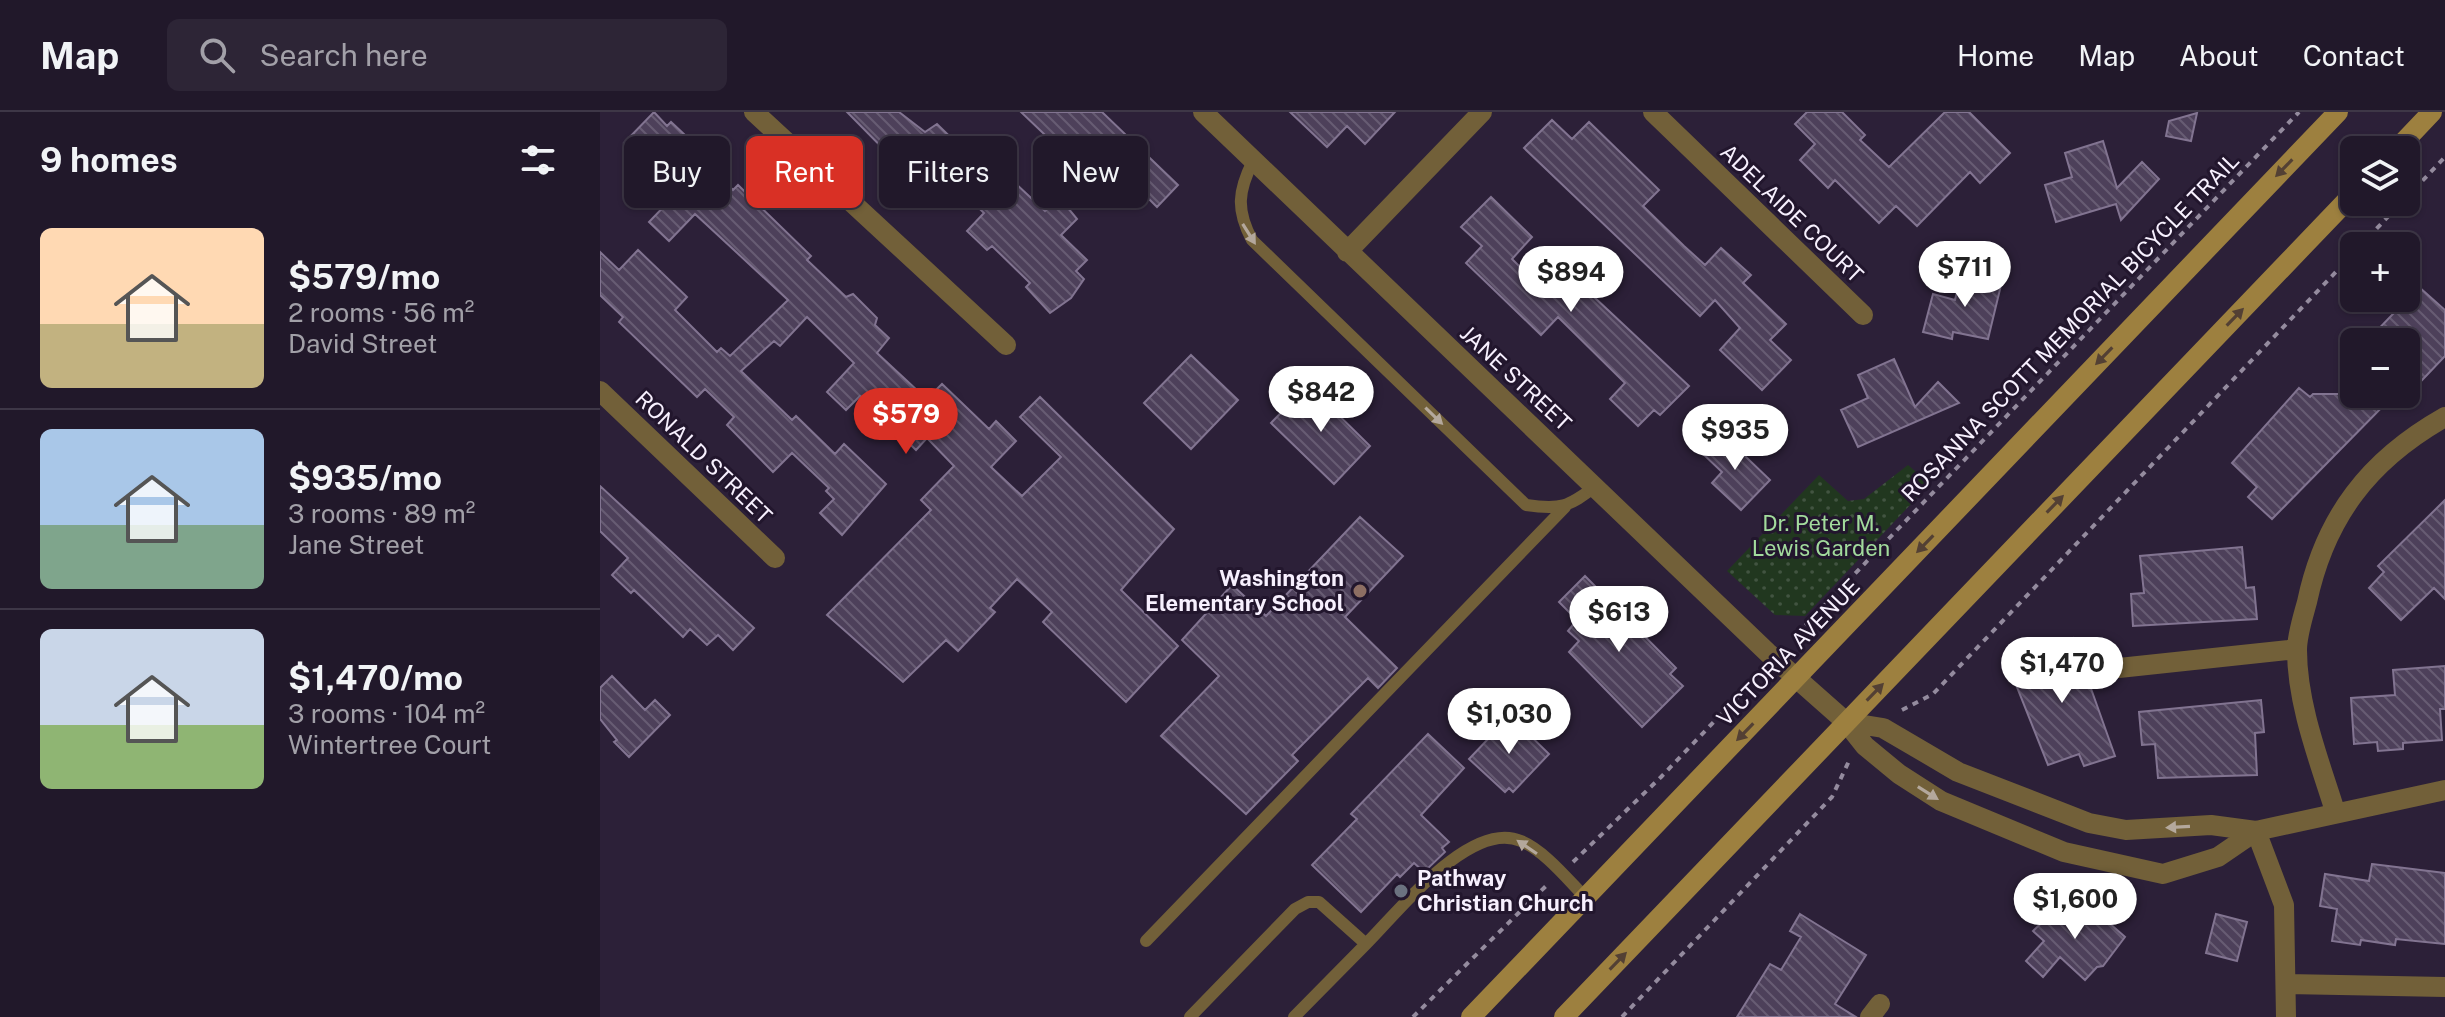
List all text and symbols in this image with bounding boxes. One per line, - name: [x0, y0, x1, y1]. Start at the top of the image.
- search box: [167, 19, 727, 91]
- text: Map: [40, 33, 119, 78]
- icon: search: [195, 33, 239, 77]
- text: Search here: [259, 37, 428, 73]
- text: Home: [1957, 39, 2034, 72]
- text: Map: [2078, 39, 2135, 72]
- text: About: [2179, 39, 2259, 72]
- text: Contact: [2303, 39, 2405, 72]
- chip: Buy: [624, 136, 730, 208]
- chip: Rent: [746, 136, 863, 208]
- chip: Filters: [879, 136, 1017, 208]
- chip: New: [1033, 136, 1148, 208]
- map controls: [2340, 136, 2420, 408]
- button: layers: [2340, 136, 2420, 216]
- icon: filters: [516, 138, 560, 182]
- street label: ADELAIDE COURT: [1715, 138, 1869, 288]
- text: 9 homes: [40, 140, 178, 180]
- street label: ROSANNA SCOTT MEMORIAL BICYCLE TRAIL: [1896, 147, 2244, 507]
- one-way arrow: [2275, 158, 2294, 177]
- one-way arrow: [1242, 223, 1257, 244]
- button: +: [2340, 232, 2420, 312]
- pin: $711: [1918, 241, 2012, 309]
- pin: $894: [1524, 246, 1618, 314]
- text: $711: [1937, 251, 1993, 282]
- text: $894: [1536, 256, 1606, 287]
- text: $579/mo: [288, 257, 440, 297]
- icon: home: [104, 260, 200, 356]
- text: 2 rooms · 56 m²: [288, 297, 474, 328]
- one-way arrow: [2225, 308, 2244, 327]
- street label: JANE STREET: [1455, 320, 1577, 436]
- text: David Street: [288, 328, 437, 359]
- button: −: [2340, 328, 2420, 408]
- one-way arrow: [2096, 346, 2114, 365]
- pin: $842: [1274, 366, 1368, 434]
- text: $842: [1287, 376, 1355, 407]
- street label: RONALD STREET: [630, 385, 778, 529]
- pin: $579: [859, 388, 953, 456]
- text: $579: [872, 398, 940, 429]
- pin: $935: [1688, 404, 1782, 472]
- one-way arrow: [1424, 406, 1443, 425]
- text: $935: [1700, 414, 1770, 445]
- text: $935/mo: [288, 458, 442, 498]
- icon: home: [104, 461, 200, 557]
- one-way arrow: [2045, 495, 2064, 514]
- text: 3 rooms · 89 m²: [288, 498, 475, 529]
- park label: Dr. Peter M. Lewis Garden: [1752, 510, 1890, 561]
- text: Jane Street: [288, 529, 424, 560]
- one-way arrow: [1916, 534, 1934, 553]
- place label: Washington Elementary School: [1145, 565, 1344, 616]
- street label: VICTORIA AVENUE: [1711, 573, 1865, 731]
- marker: Washington Elementary School: [1351, 582, 1369, 600]
- pin: $613: [1572, 586, 1666, 654]
- text: $613: [1587, 596, 1651, 627]
- pin: $1,470: [1997, 637, 2127, 705]
- text: $1,470: [2019, 647, 2105, 678]
- text: $1,470/mo: [288, 658, 463, 698]
- icon: home: [104, 661, 200, 757]
- one-way arrow: [1865, 682, 1883, 701]
- pin: $1,030: [1444, 688, 1574, 756]
- text: 3 rooms · 104 m²: [288, 698, 485, 729]
- text: $1,030: [1466, 698, 1552, 729]
- one-way arrow: [1736, 722, 1754, 741]
- text: Wintertree Court: [288, 729, 491, 760]
- one-way arrow: [1917, 785, 1938, 800]
- one-way arrow: [2165, 821, 2190, 834]
- one-way arrow: [1517, 840, 1538, 855]
- place label: Pathway Christian Church: [1417, 865, 1594, 916]
- pin: $1,600: [2010, 873, 2140, 941]
- marker: Pathway Christian Church: [1392, 882, 1410, 900]
- text: $1,600: [2032, 883, 2118, 914]
- one-way arrow: [1608, 952, 1626, 971]

